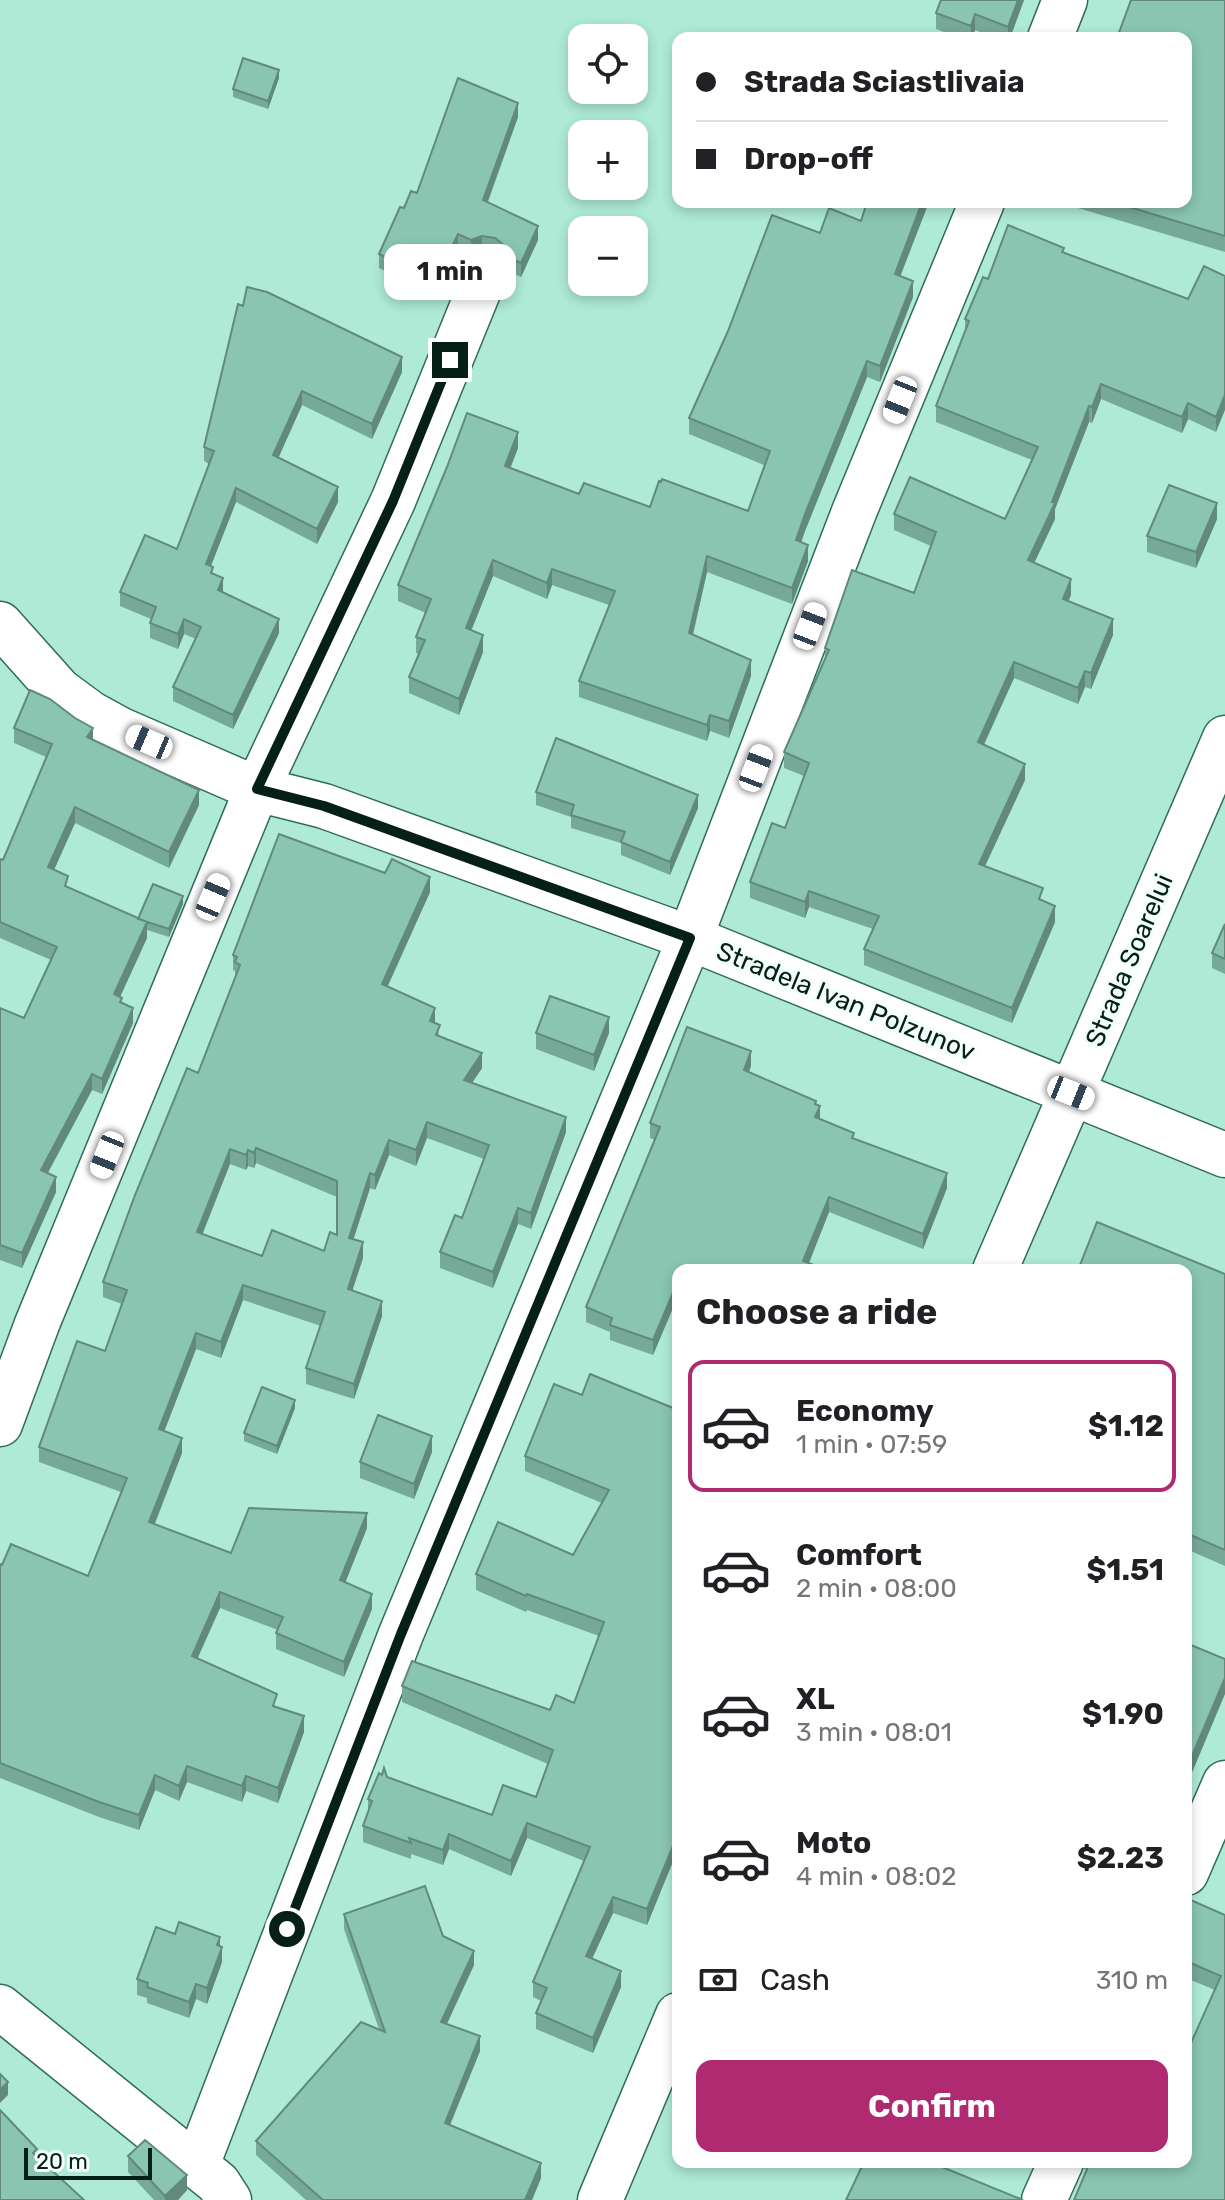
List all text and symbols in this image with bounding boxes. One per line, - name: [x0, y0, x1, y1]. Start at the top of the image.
- map controls: [568, 24, 648, 296]
- button: locate: [568, 24, 648, 104]
- text: Strada Sciastlivaia: [744, 64, 1025, 100]
- button: +: [568, 120, 648, 200]
- text: Drop-off: [744, 141, 873, 177]
- button: −: [568, 216, 648, 296]
- callout: 1 min: [384, 244, 516, 300]
- text: 1 min: [417, 256, 483, 287]
- route end: [432, 342, 468, 378]
- car: [880, 373, 920, 427]
- car: [790, 599, 830, 653]
- car: [122, 722, 176, 762]
- car: [736, 741, 776, 795]
- street label: Strada Soarelui: [1079, 869, 1180, 1051]
- car: [193, 870, 233, 924]
- street label: Stradela Ivan Polzunov: [712, 935, 980, 1068]
- car: [1044, 1073, 1098, 1113]
- car: [87, 1128, 127, 1182]
- text: Choose a ride: [696, 1290, 937, 1333]
- icon: car: [700, 1390, 772, 1462]
- text: Economy: [796, 1393, 934, 1429]
- text: $1.12: [1088, 1408, 1164, 1444]
- text: 1 min · 07:59: [796, 1429, 947, 1460]
- icon: car: [700, 1534, 772, 1606]
- text: Comfort: [796, 1537, 922, 1573]
- text: $1.51: [1086, 1552, 1164, 1588]
- text: 2 min · 08:00: [796, 1573, 957, 1604]
- icon: car: [700, 1678, 772, 1750]
- text: XL: [796, 1681, 835, 1717]
- text: $1.90: [1082, 1696, 1164, 1732]
- text: 3 min · 08:01: [796, 1717, 952, 1748]
- icon: car: [700, 1822, 772, 1894]
- text: Moto: [796, 1825, 871, 1861]
- text: $2.23: [1077, 1840, 1164, 1876]
- text: 4 min · 08:02: [796, 1861, 956, 1892]
- route start: [269, 1911, 305, 1947]
- icon: cash: [696, 1958, 740, 2002]
- text: Cash: [760, 1962, 830, 1998]
- text: 310 m: [1096, 1965, 1168, 1996]
- button: Confirm: [696, 2060, 1168, 2152]
- scale bar: [24, 2144, 152, 2180]
- text: 20 m: [36, 2148, 88, 2175]

